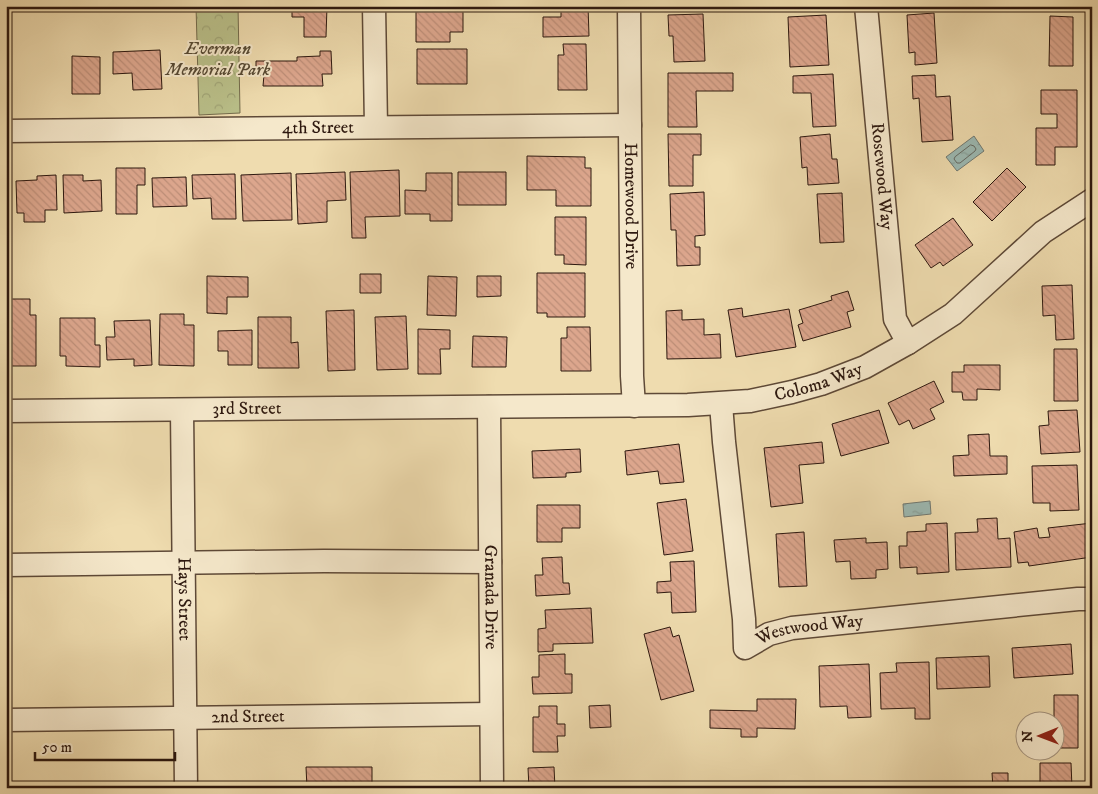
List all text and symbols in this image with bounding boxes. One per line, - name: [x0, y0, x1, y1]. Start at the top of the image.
- park label: Everman Memorial Park: [164, 38, 271, 81]
- street label: 4th Street: [282, 117, 354, 139]
- street label: Rosewood Way: [866, 122, 898, 231]
- street label: Homewood Drive: [619, 143, 642, 269]
- street label: Coloma Way: [772, 358, 866, 406]
- street label: 3rd Street: [212, 398, 282, 420]
- street label: Granada Drive: [479, 545, 502, 649]
- street label: Hays Street: [173, 557, 195, 641]
- street label: Westwood Way: [751, 610, 865, 651]
- street label: 2nd Street: [211, 706, 285, 728]
- north arrow: [1016, 712, 1066, 762]
- scale bar: [35, 729, 175, 761]
- text: N: [1019, 730, 1037, 742]
- text: 50 m: [42, 738, 72, 757]

